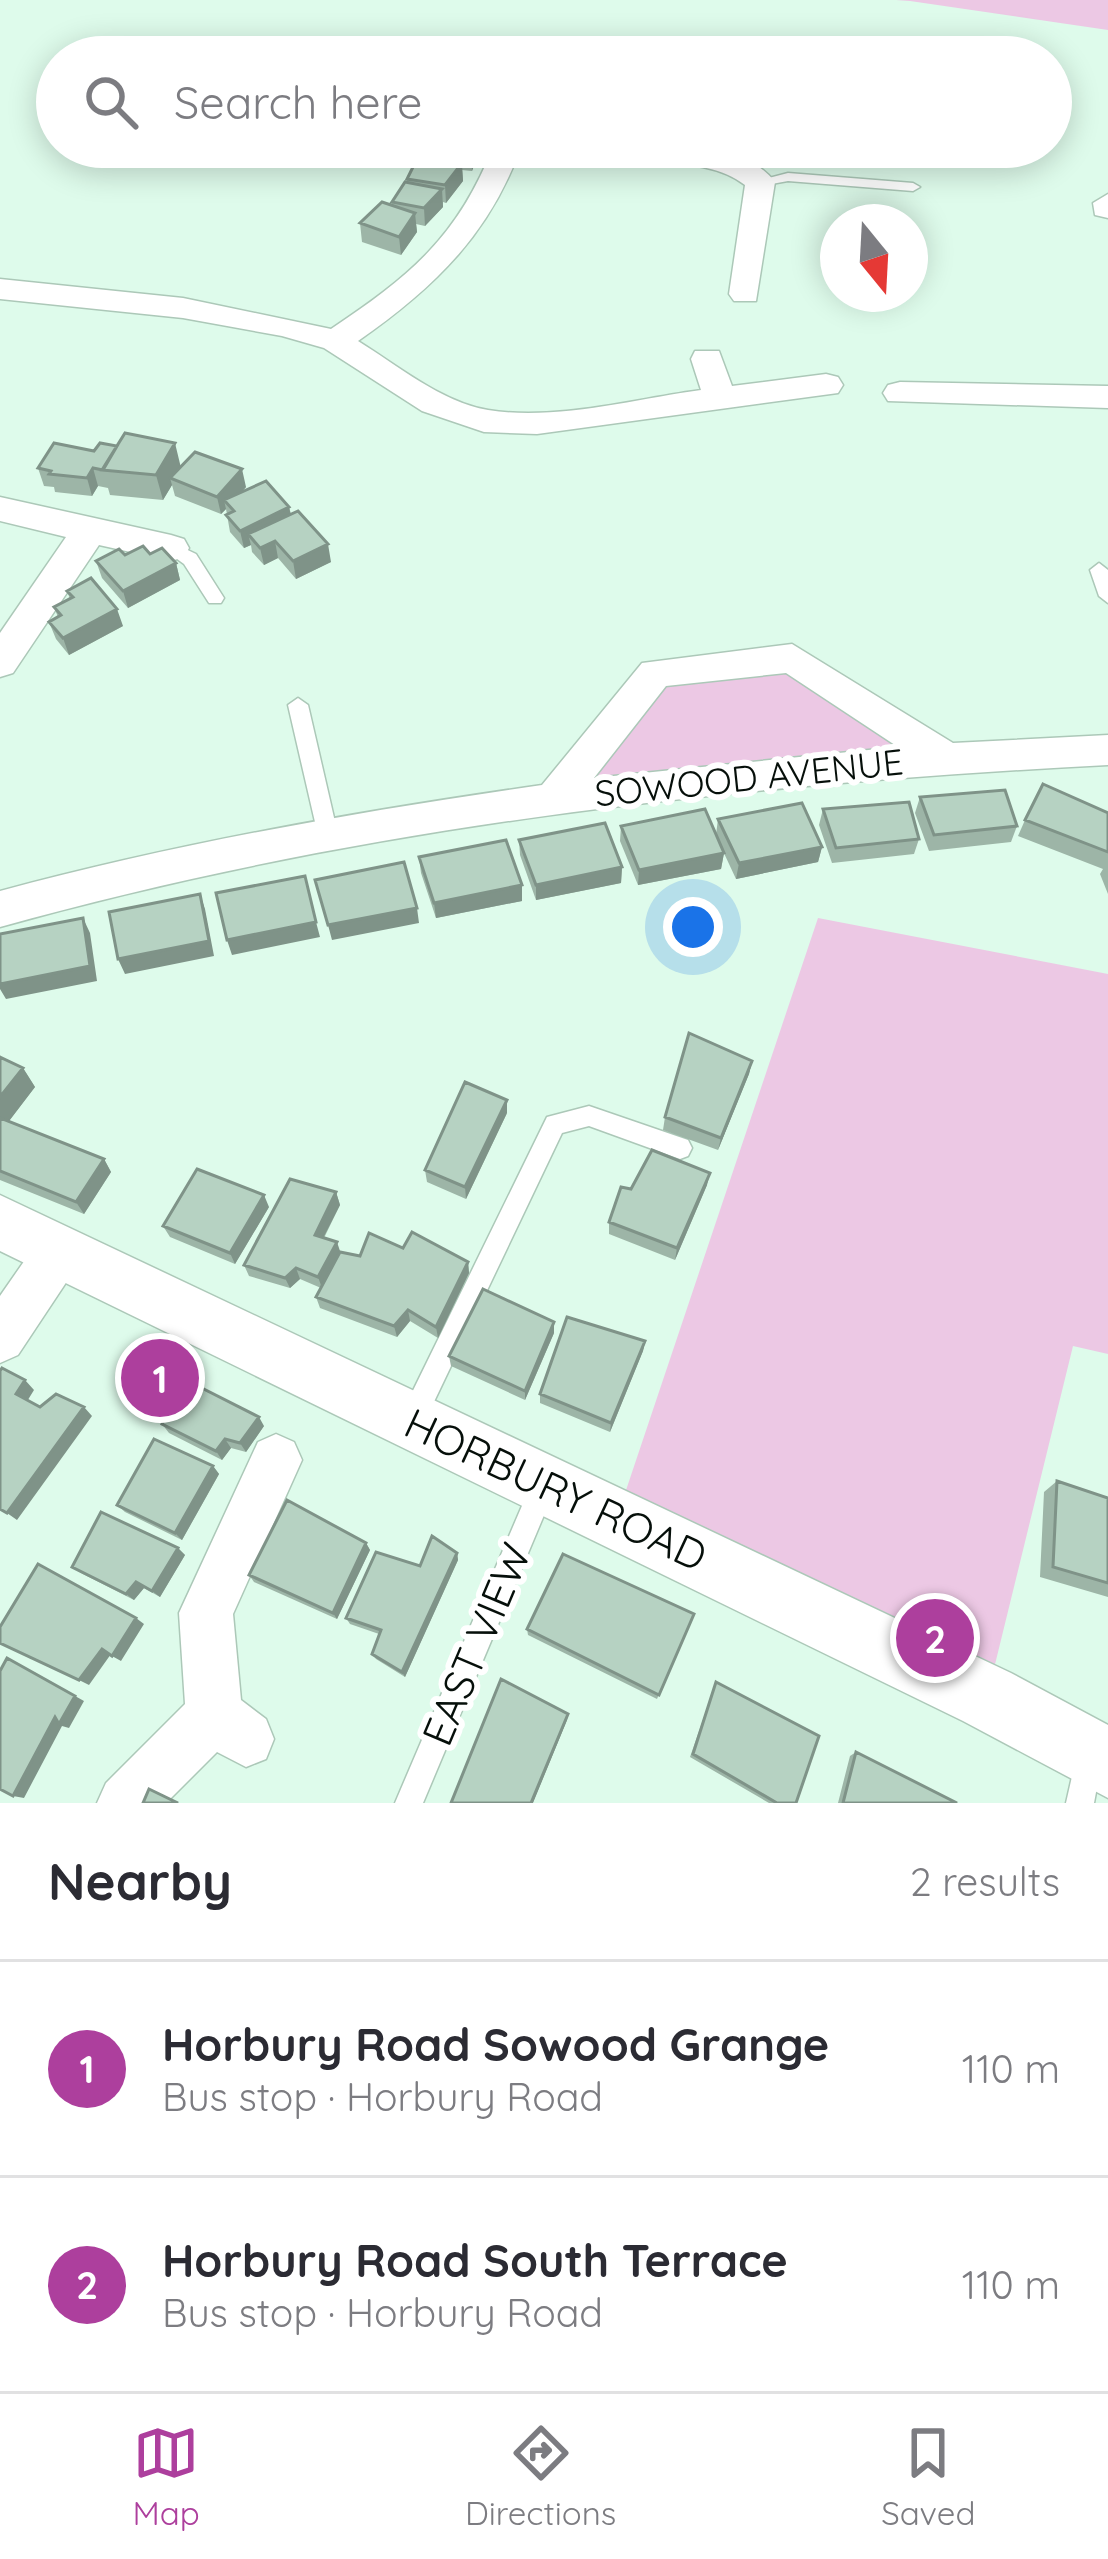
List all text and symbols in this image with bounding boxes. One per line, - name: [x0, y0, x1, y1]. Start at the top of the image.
- search box: [36, 36, 1072, 168]
- icon: search: [78, 69, 144, 135]
- text: Search here: [174, 74, 422, 130]
- north arrow: [820, 204, 928, 312]
- street label: SOWOOD AVENUE: [593, 738, 905, 816]
- your location: [663, 897, 723, 957]
- pin: 1: [121, 1333, 199, 1423]
- street label: HORBURY ROAD: [397, 1396, 715, 1582]
- street label: EAST VIEW: [410, 1535, 542, 1753]
- pin: 2: [896, 1593, 974, 1683]
- text: Nearby: [48, 1849, 232, 1913]
- text: 2 results: [910, 1857, 1060, 1906]
- text: Horbury Road Sowood Grange: [162, 2016, 829, 2072]
- text: 1: [79, 2044, 95, 2093]
- text: 110 m: [962, 2044, 1060, 2093]
- text: Bus stop · Horbury Road: [162, 2072, 603, 2121]
- text: Horbury Road South Terrace: [162, 2232, 788, 2288]
- text: 2: [76, 2260, 98, 2309]
- text: 110 m: [962, 2260, 1060, 2309]
- text: Bus stop · Horbury Road: [162, 2288, 603, 2337]
- tab: Map: [133, 2420, 200, 2533]
- tab: Directions: [465, 2420, 616, 2533]
- tab: Saved: [881, 2420, 975, 2533]

